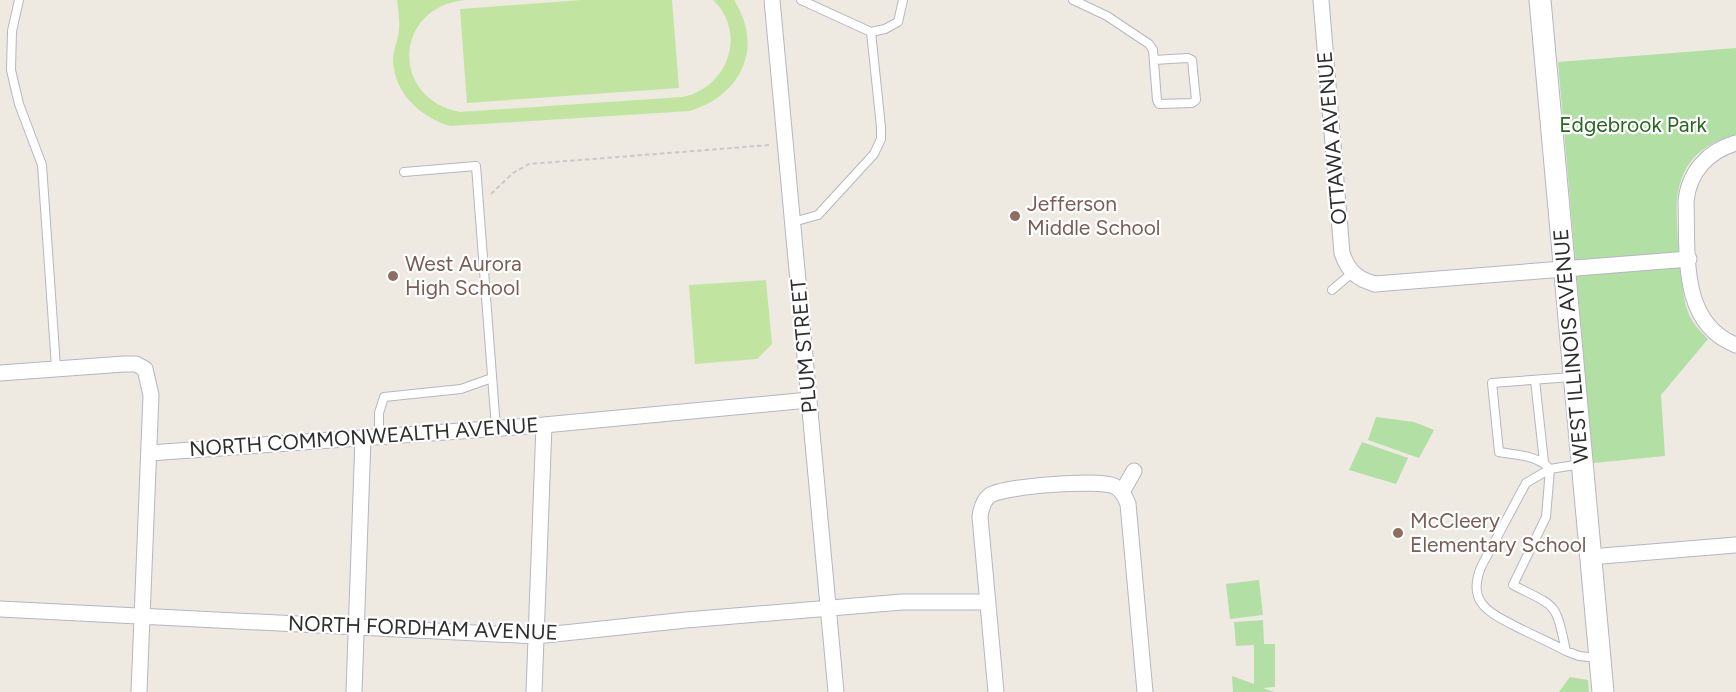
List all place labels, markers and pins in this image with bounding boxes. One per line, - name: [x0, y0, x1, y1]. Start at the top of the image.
- place label: Jefferson Middle School: [1027, 191, 1160, 240]
- marker: Jefferson Middle School: [1008, 209, 1022, 223]
- place label: West Aurora High School: [405, 251, 522, 300]
- marker: West Aurora High School: [386, 269, 400, 283]
- place label: McCleery Elementary School: [1410, 508, 1586, 557]
- marker: McCleery Elementary School: [1391, 526, 1405, 540]

